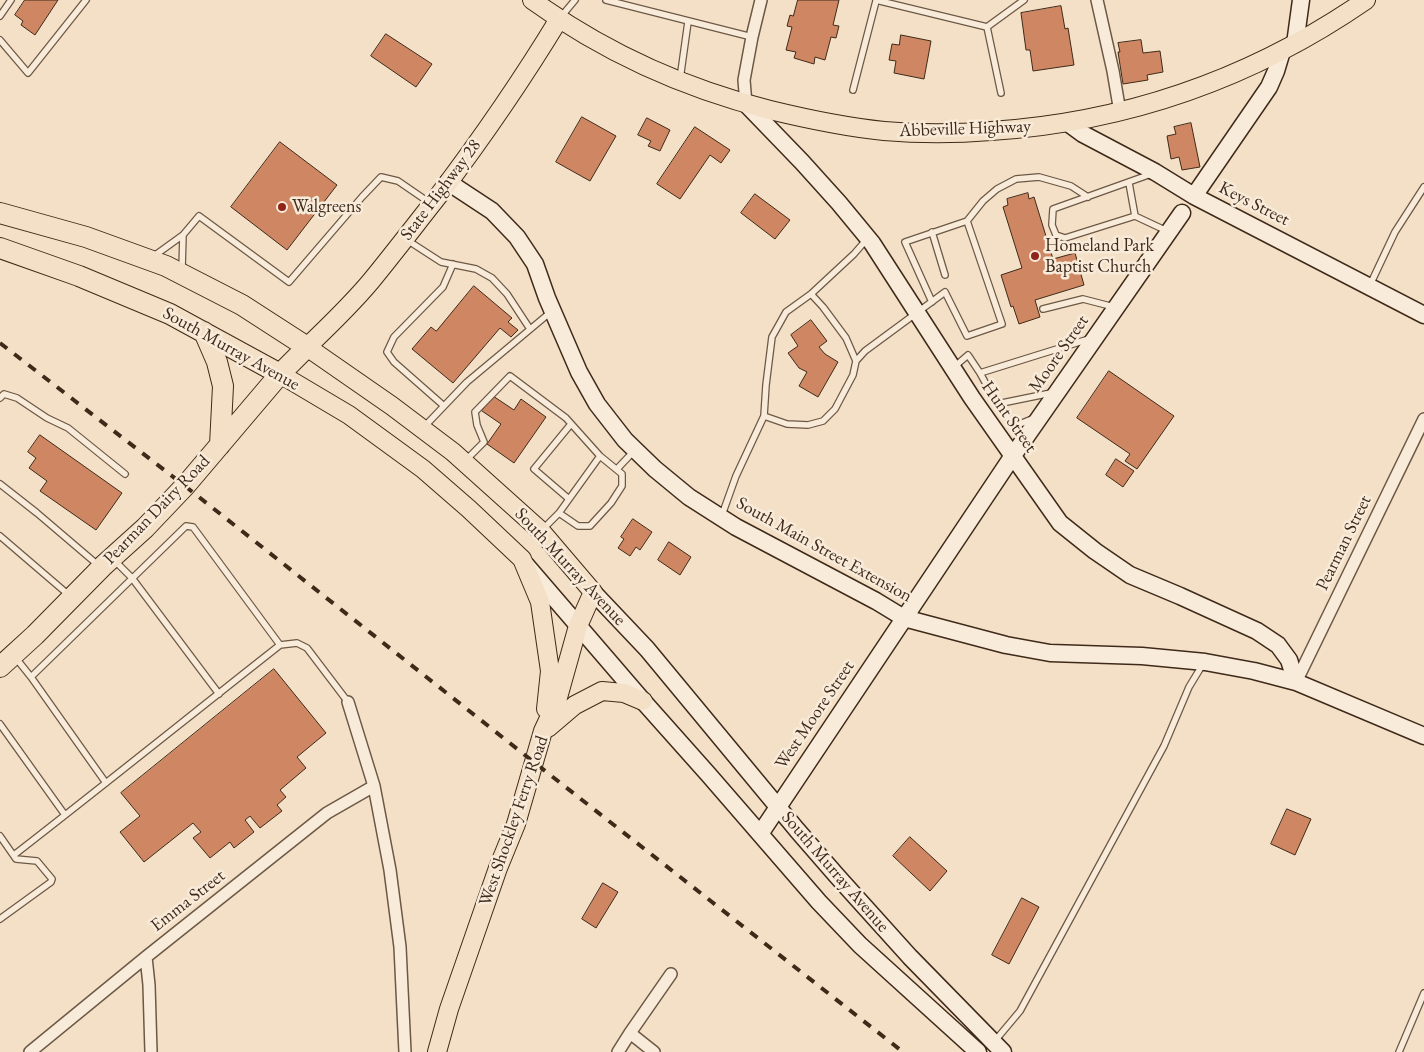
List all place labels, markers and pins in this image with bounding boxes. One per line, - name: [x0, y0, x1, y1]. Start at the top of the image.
- place label: Walgreens: [292, 196, 361, 218]
- marker: Walgreens: [276, 201, 288, 213]
- place label: Homeland Park Baptist Church: [1045, 235, 1154, 278]
- marker: Homeland Park Baptist Church: [1029, 250, 1041, 262]

